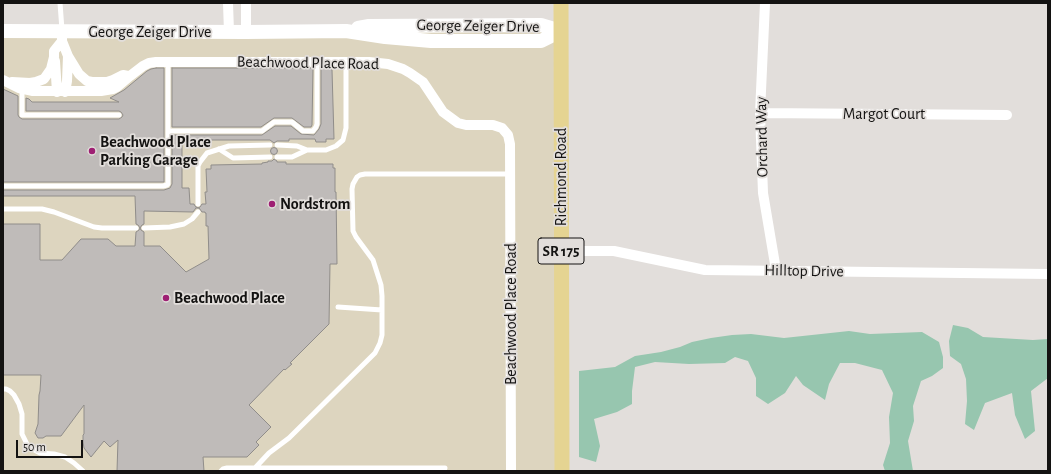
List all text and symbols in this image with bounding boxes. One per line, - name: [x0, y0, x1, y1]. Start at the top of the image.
- street label: George Zeiger Drive: [416, 15, 540, 37]
- street label: George Zeiger Drive: [89, 22, 211, 42]
- street label: Beachwood Place Road: [237, 52, 379, 74]
- street label: Orchard Way: [752, 97, 772, 177]
- street label: Margot Court: [843, 104, 925, 124]
- street label: Richmond Road: [551, 128, 571, 226]
- place label: Beachwood Place Parking Garage: [100, 132, 211, 170]
- marker: Beachwood Place Parking Garage: [87, 146, 97, 156]
- place label: Nordstrom: [280, 194, 350, 214]
- marker: Nordstrom: [267, 199, 277, 209]
- road number: SR 175: [538, 238, 584, 264]
- street label: Beachwood Place Road: [501, 243, 521, 385]
- street label: Hilltop Drive: [764, 261, 844, 281]
- place label: Beachwood Place: [174, 288, 285, 308]
- marker: Beachwood Place: [161, 293, 171, 303]
- scale bar: [18, 432, 85, 458]
- text: 50 m: [23, 441, 46, 453]

